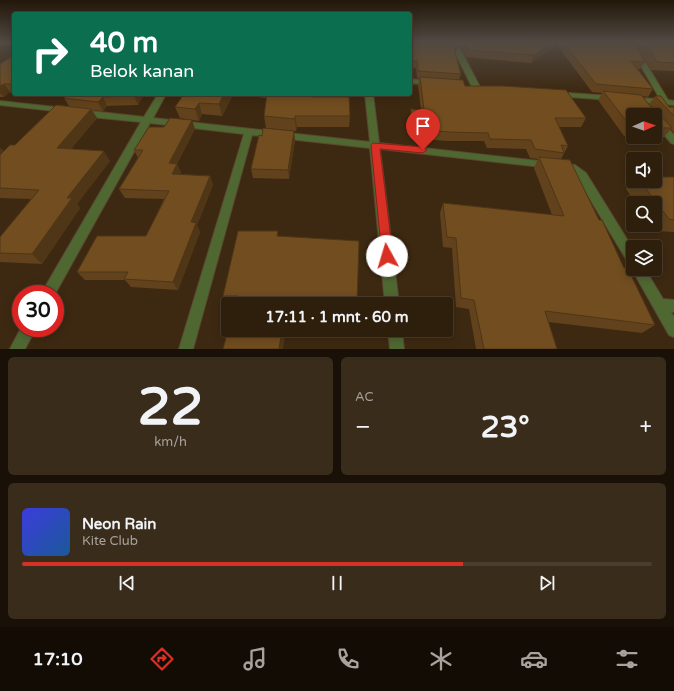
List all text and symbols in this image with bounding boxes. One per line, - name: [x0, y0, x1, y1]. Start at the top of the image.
- text: 40 m: [90, 26, 158, 60]
- icon: right: [24, 28, 76, 80]
- text: Belok kanan: [90, 60, 194, 82]
- north arrow: [626, 108, 662, 144]
- map controls: [626, 108, 662, 276]
- pin: [406, 109, 440, 150]
- icon: arrive: [412, 115, 434, 137]
- button: sound: [626, 152, 662, 188]
- button: search: [626, 196, 662, 232]
- position arrow: [366, 235, 408, 277]
- button: layers: [626, 240, 662, 276]
- speed limit sign: 30: [12, 285, 64, 337]
- text: 17:11 · 1 mnt · 60 m: [265, 308, 409, 326]
- text: 22: [138, 376, 203, 439]
- text: AC: [355, 389, 374, 405]
- text: 23°: [481, 409, 530, 446]
- text: −: [355, 414, 371, 440]
- text: +: [640, 414, 652, 440]
- text: km/h: [154, 434, 187, 450]
- text: Neon Rain: [82, 515, 156, 533]
- text: Kite Club: [82, 533, 138, 549]
- icon: previous: [116, 572, 138, 594]
- icon: pause: [326, 572, 348, 594]
- icon: next: [536, 572, 558, 594]
- icon: directions: [148, 645, 176, 673]
- icon: music: [241, 645, 269, 673]
- icon: phone: [334, 645, 362, 673]
- icon: climate: [427, 645, 455, 673]
- icon: car: [520, 645, 548, 673]
- icon: filters: [613, 645, 641, 673]
- text: 17:10: [33, 648, 82, 670]

